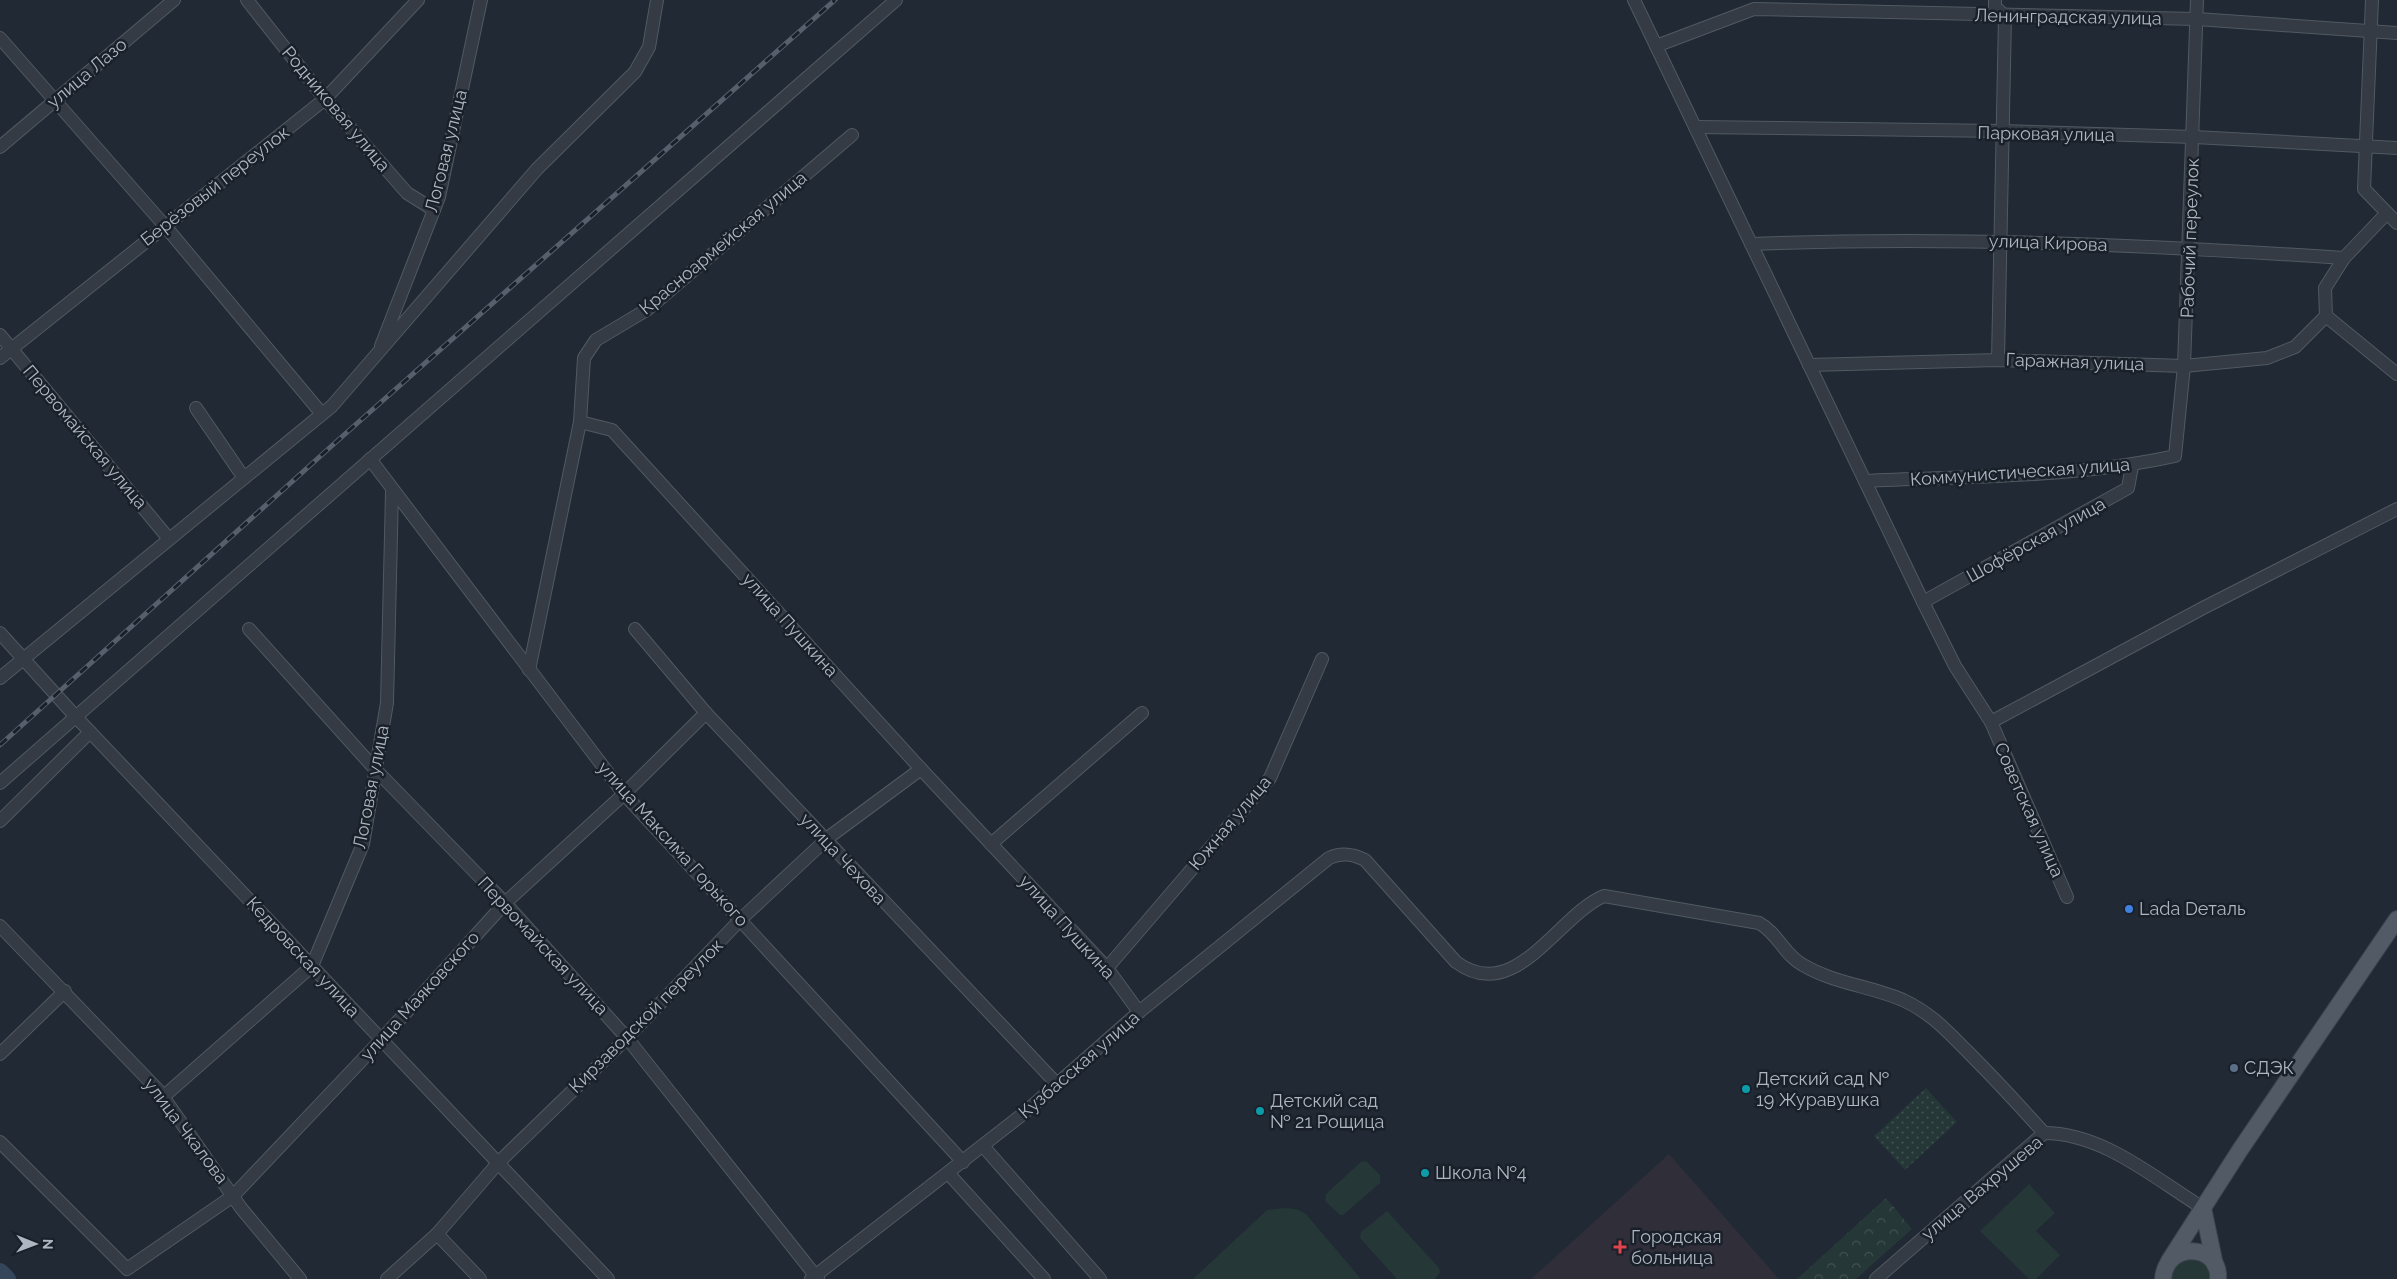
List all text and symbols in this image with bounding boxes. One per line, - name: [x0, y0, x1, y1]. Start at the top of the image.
- street label: Ленинградская улица: [1974, 4, 2162, 29]
- street label: улица Лазо: [43, 33, 131, 112]
- street label: Родниковая улица: [278, 42, 395, 176]
- street label: Логовая улица: [420, 87, 471, 214]
- street label: Берёзовый переулок: [136, 121, 293, 250]
- street label: Парковая улица: [1977, 122, 2115, 145]
- street label: Рабочий переулок: [2176, 158, 2203, 318]
- street label: Красноармейская улица: [635, 167, 810, 319]
- street label: улица Кирова: [1988, 230, 2108, 255]
- street label: Гаражная улица: [2005, 349, 2145, 374]
- street label: Первомайская улица: [19, 360, 152, 513]
- street label: Коммунистическая улица: [1909, 453, 2130, 490]
- street label: Шофёрская улица: [1963, 493, 2109, 586]
- street label: улица Пушкина: [738, 568, 843, 681]
- street label: Логовая улица: [348, 723, 393, 851]
- street label: Советская улица: [1990, 739, 2069, 880]
- street label: улица Максима Горького: [594, 757, 753, 931]
- street label: Южная улица: [1184, 771, 1275, 874]
- street label: улица Чехова: [796, 809, 891, 909]
- street label: улица Пушкина: [1015, 870, 1120, 983]
- street label: Первомайская улица: [474, 872, 613, 1019]
- street label: Кедровская улица: [242, 892, 364, 1021]
- place label: Lada Dеталь: [2139, 898, 2246, 919]
- marker: Lada Dеталь: [2123, 903, 2135, 915]
- street label: улица Маяковского: [356, 926, 484, 1065]
- street label: Кирзаводской переулок: [564, 934, 727, 1097]
- street label: Кузбасская улица: [1014, 1007, 1143, 1123]
- place label: СДЭК: [2244, 1057, 2294, 1078]
- marker: СДЭК: [2228, 1062, 2240, 1074]
- place label: Детский сад № 19 Журавушка: [1756, 1068, 1890, 1110]
- street label: улица Чкалова: [140, 1074, 233, 1188]
- marker: Детский сад № 19 Журавушка: [1740, 1083, 1752, 1095]
- place label: Детский сад № 21 Рощица: [1270, 1090, 1384, 1132]
- marker: Детский сад № 21 Рощица: [1254, 1105, 1266, 1117]
- street label: улица Вахрушева: [1917, 1131, 2046, 1244]
- place label: Школа №4: [1435, 1162, 1527, 1183]
- marker: Школа №4: [1419, 1167, 1431, 1179]
- north arrow: [10, 1219, 60, 1269]
- place label: Городская больница: [1631, 1226, 1722, 1268]
- text: N: [40, 1239, 56, 1250]
- marker: Городская больница: [1613, 1240, 1627, 1254]

